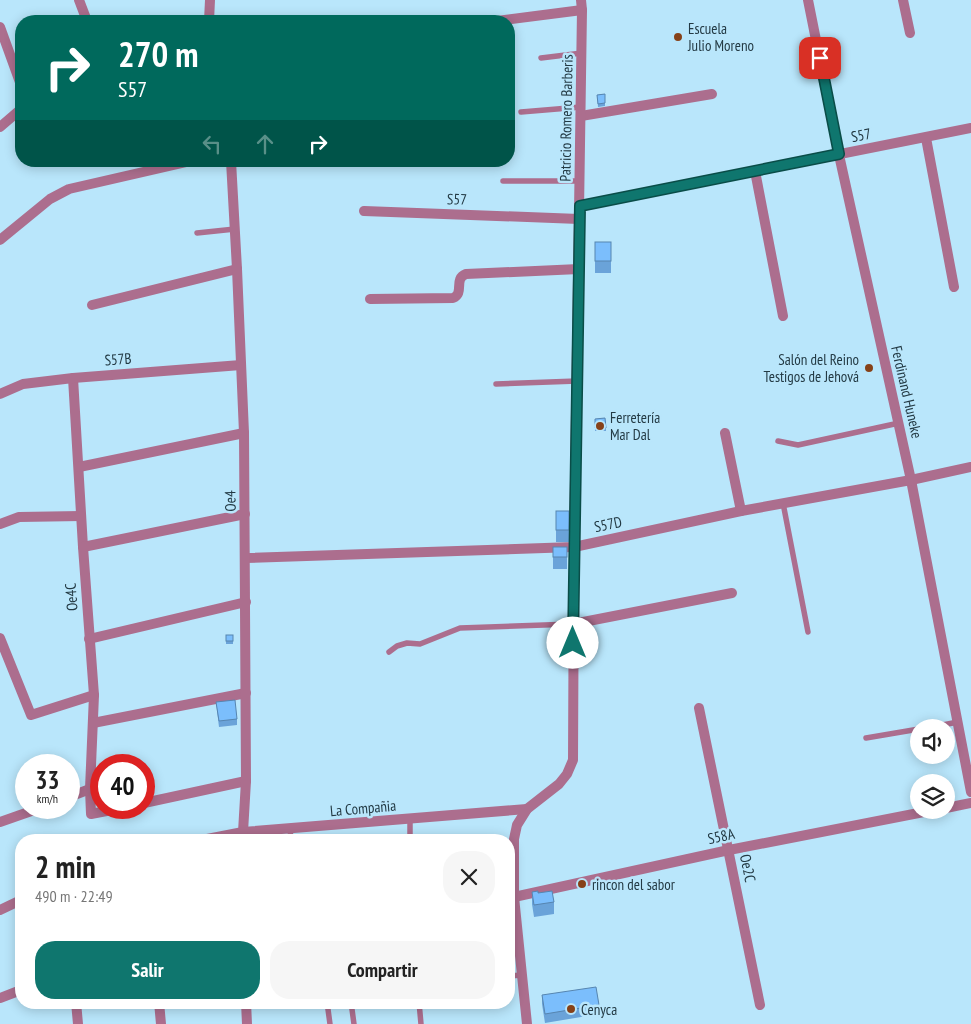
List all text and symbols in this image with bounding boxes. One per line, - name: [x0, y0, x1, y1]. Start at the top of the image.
- place label: Escuela Julio Moreno: [687, 19, 754, 55]
- text: 270 m: [118, 31, 199, 77]
- marker: Escuela Julio Moreno: [672, 31, 684, 43]
- icon: right: [35, 35, 100, 100]
- pin: [799, 37, 841, 79]
- icon: arrive: [806, 44, 834, 72]
- street label: Patricio Romero Barberis: [555, 54, 577, 182]
- text: S57: [118, 75, 147, 103]
- street label: S57: [849, 124, 873, 146]
- icon: left: [198, 130, 226, 158]
- icon: ahead: [251, 130, 279, 158]
- icon: right: [304, 130, 332, 158]
- street label: S57: [447, 189, 467, 209]
- street label: Ferdinand Huneke: [887, 344, 927, 440]
- street label: S57B: [104, 349, 132, 369]
- place label: Salón del Reino Testigos de Jehová: [764, 350, 859, 386]
- marker: Salón del Reino Testigos de Jehová: [863, 362, 875, 374]
- place label: Ferretería Mar Dal: [610, 408, 660, 444]
- marker: Ferretería Mar Dal: [594, 420, 606, 432]
- street label: Oe4: [220, 490, 240, 512]
- street label: S57D: [592, 512, 624, 536]
- street label: Oe4C: [61, 582, 81, 612]
- position arrow: [546, 616, 598, 668]
- map controls: [910, 719, 955, 819]
- button: sound: [910, 719, 955, 764]
- speed limit sign: 40: [90, 754, 155, 819]
- text: 33: [36, 764, 59, 796]
- button: layers: [910, 774, 955, 819]
- text: km/h: [37, 791, 58, 806]
- street label: La Compañia: [329, 796, 397, 820]
- street label: S58A: [706, 824, 737, 848]
- text: 2 min: [35, 847, 96, 886]
- button: close: [443, 851, 495, 903]
- street label: Oe2C: [736, 852, 760, 884]
- place label: rincon del sabor: [592, 875, 676, 894]
- marker: rincon del sabor: [576, 878, 588, 890]
- text: 490 m · 22:49: [35, 886, 113, 906]
- button: Salir: [35, 941, 260, 999]
- button: Compartir: [270, 941, 495, 999]
- place label: Cenyca: [581, 1000, 617, 1019]
- marker: Cenyca: [565, 1003, 577, 1015]

